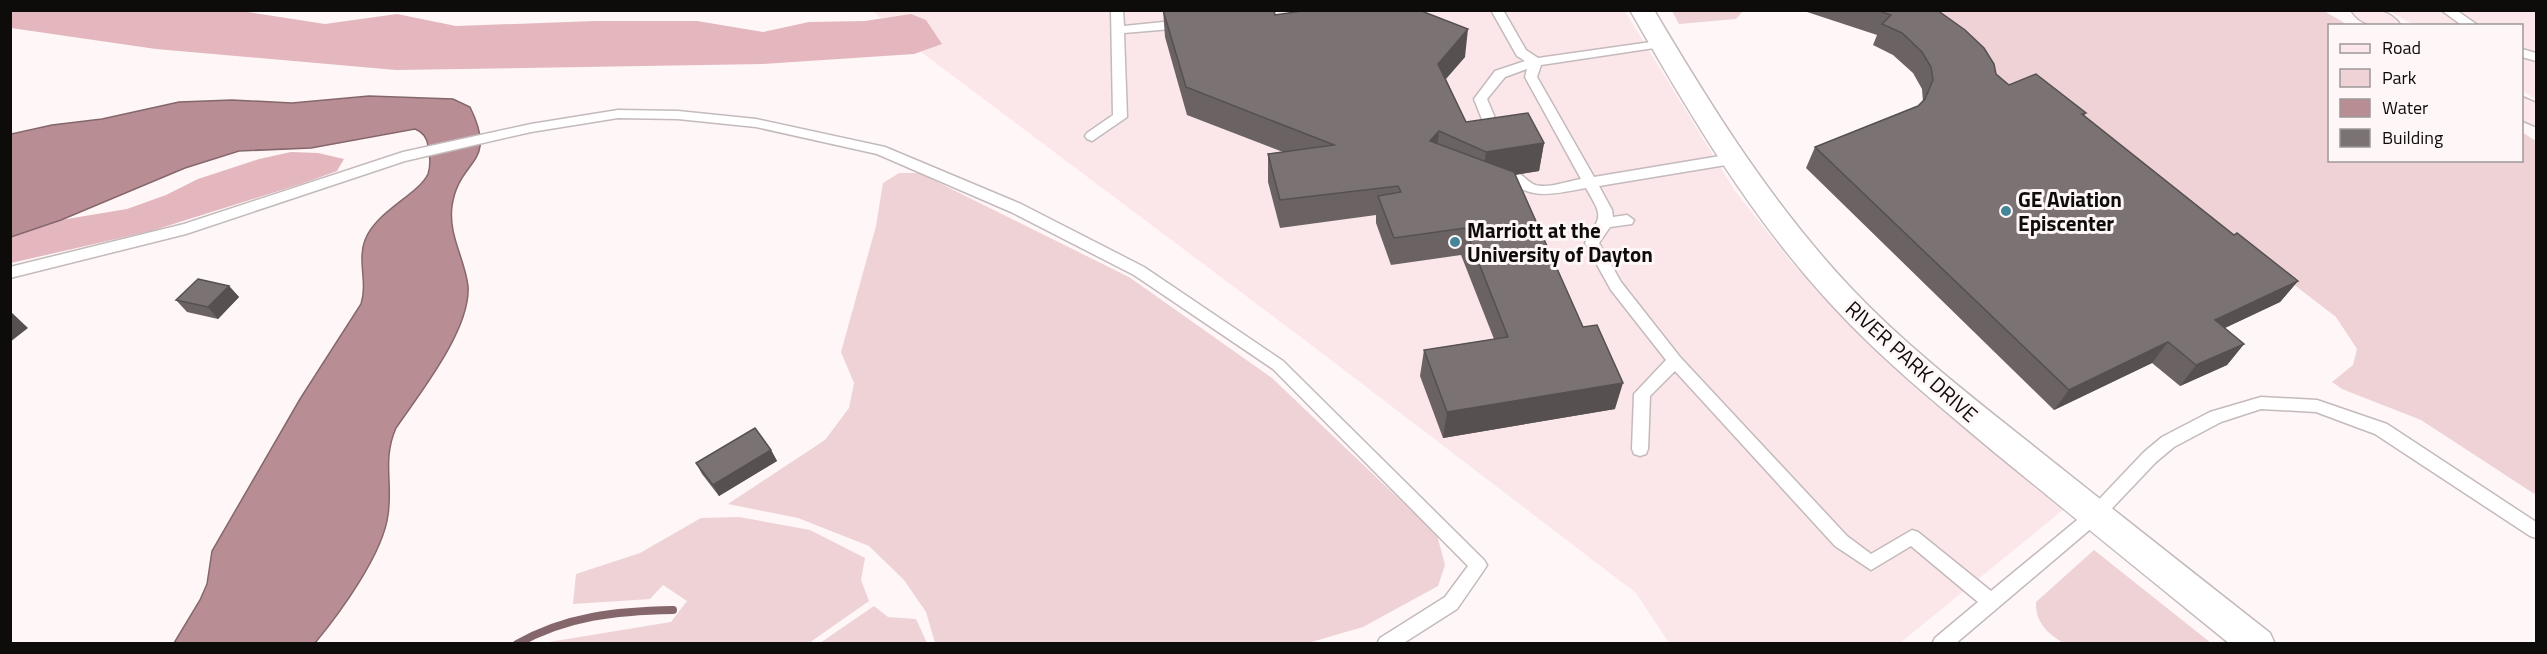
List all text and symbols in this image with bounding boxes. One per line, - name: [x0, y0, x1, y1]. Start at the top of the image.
- legend: [2328, 24, 2523, 162]
- text: Road: [2382, 34, 2421, 61]
- text: Park: [2382, 64, 2417, 91]
- text: Water: [2382, 94, 2428, 121]
- text: Building: [2382, 124, 2443, 151]
- place label: GE Aviation Episcenter: [2018, 183, 2122, 239]
- marker: GE Aviation Episcenter: [1999, 204, 2013, 218]
- place label: Marriott at the University of Dayton: [1467, 214, 1653, 270]
- marker: Marriott at the University of Dayton: [1448, 235, 1462, 249]
- street label: RIVER PARK DRIVE: [1839, 293, 1985, 429]

